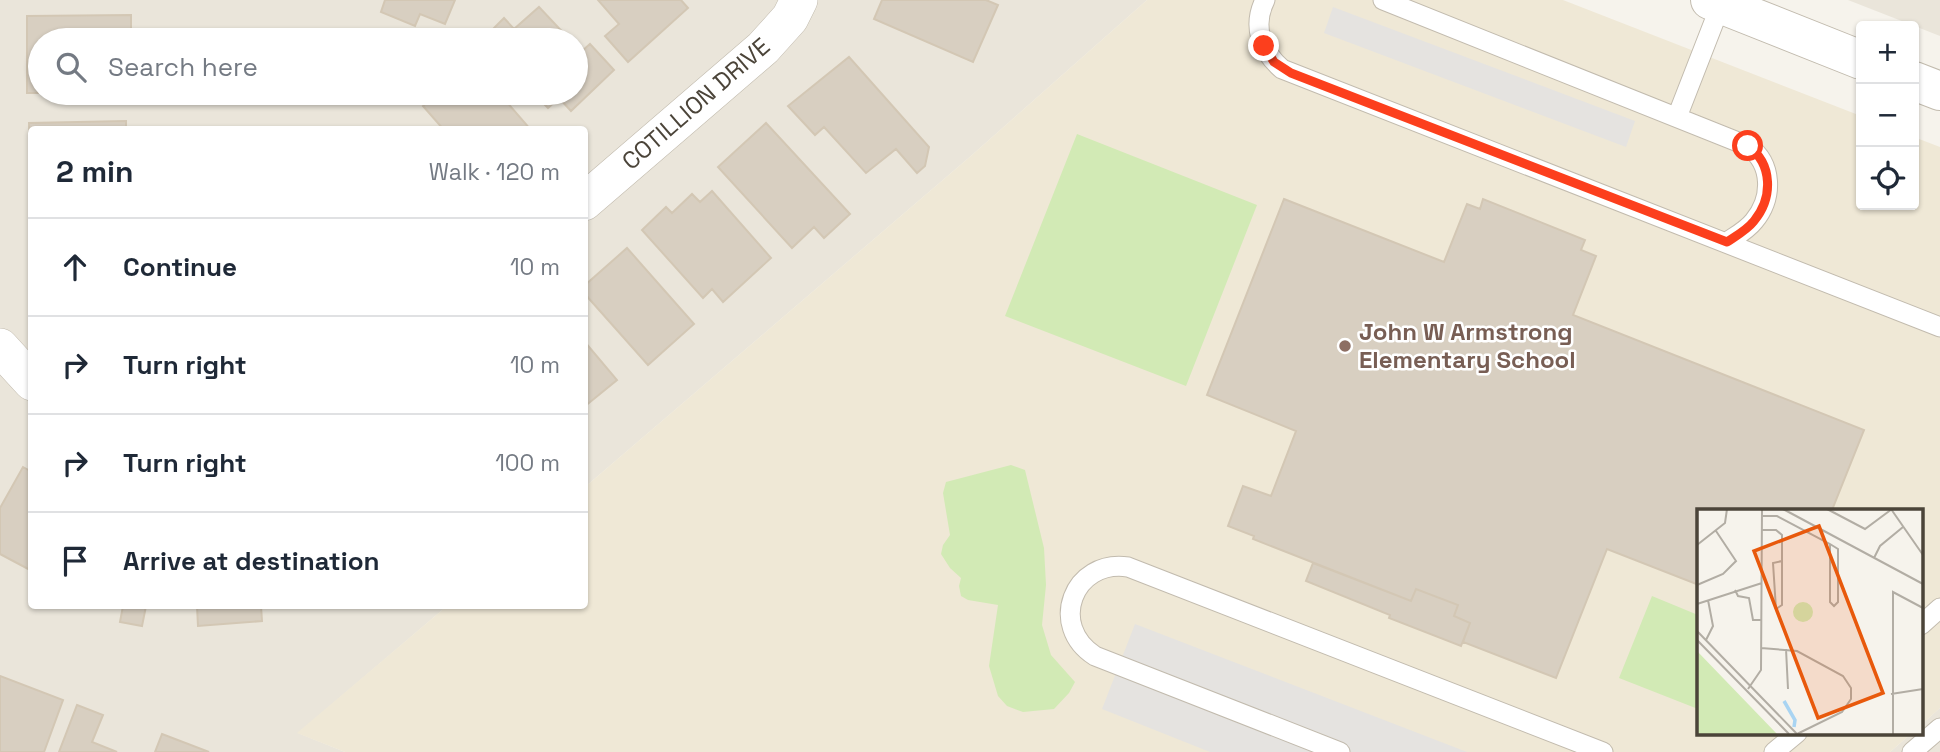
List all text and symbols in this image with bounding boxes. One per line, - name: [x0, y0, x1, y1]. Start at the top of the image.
- map controls: [1856, 21, 1919, 210]
- button: +: [1856, 21, 1919, 84]
- search box: [28, 28, 588, 105]
- route end: [1248, 30, 1279, 61]
- street label: COTILLION DRIVE: [615, 31, 776, 176]
- icon: search: [52, 48, 90, 86]
- text: Search here: [108, 50, 258, 84]
- button: −: [1856, 84, 1919, 147]
- route start: [1732, 130, 1763, 161]
- button: locate: [1856, 147, 1919, 210]
- text: 2 min: [56, 152, 134, 191]
- text: Walk · 120 m: [429, 157, 560, 187]
- icon: ahead: [56, 248, 94, 286]
- text: Continue: [123, 250, 237, 284]
- text: 10 m: [510, 252, 560, 282]
- place label: John W Armstrong Elementary School: [1359, 316, 1576, 375]
- marker: John W Armstrong Elementary School: [1337, 338, 1353, 354]
- icon: right: [56, 346, 94, 384]
- text: Turn right: [123, 348, 247, 382]
- text: 10 m: [510, 350, 560, 380]
- icon: right: [56, 444, 94, 482]
- text: Turn right: [123, 446, 247, 480]
- text: 100 m: [495, 448, 560, 478]
- inset map: [1697, 509, 1923, 734]
- icon: arrive: [56, 542, 94, 580]
- text: Arrive at destination: [123, 544, 380, 578]

